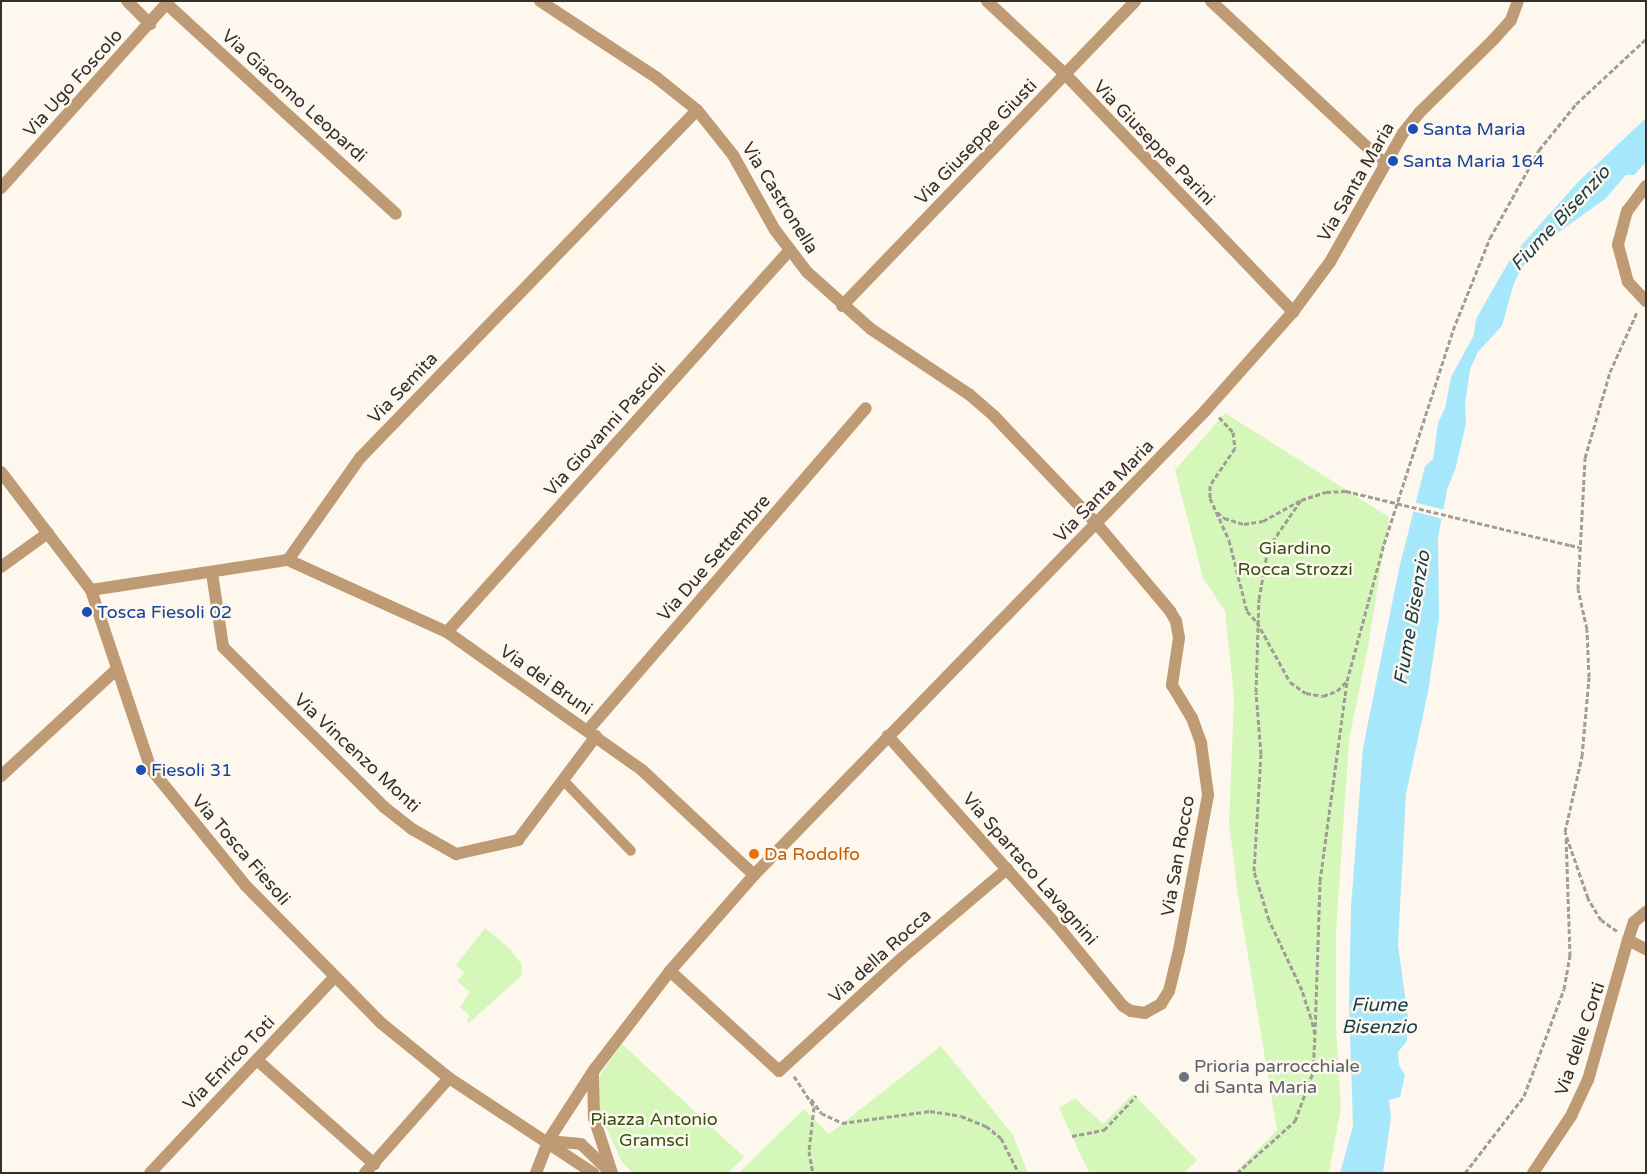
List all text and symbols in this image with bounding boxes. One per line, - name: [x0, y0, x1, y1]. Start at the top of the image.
- street label: Via Ugo Foscolo: [19, 25, 127, 141]
- street label: Via Giacomo Leopardi: [217, 25, 371, 167]
- street label: Via Giuseppe Giusti: [911, 75, 1041, 209]
- street label: Via Giuseppe Parini: [1089, 76, 1219, 210]
- street label: Via Santa Maria: [1313, 118, 1399, 246]
- place label: Santa Maria: [1423, 118, 1526, 140]
- marker: Santa Maria: [1407, 123, 1419, 135]
- street label: Via Castronella: [737, 138, 823, 258]
- place label: Santa Maria 164: [1403, 150, 1544, 172]
- marker: Santa Maria 164: [1387, 155, 1399, 167]
- water label: Fiume Bisenzio: [1506, 162, 1616, 276]
- street label: Via Semita: [364, 348, 442, 428]
- street label: Via Giovanni Pascoli: [540, 359, 670, 501]
- street label: Via Santa Maria: [1050, 435, 1158, 547]
- street label: Via Due Settembre: [653, 490, 775, 626]
- park label: Giardino Rocca Strozzi: [1237, 538, 1353, 580]
- water label: Fiume Bisenzio: [1390, 549, 1436, 687]
- place label: Tosca Fiesoli 02: [97, 601, 232, 623]
- marker: Tosca Fiesoli 02: [81, 606, 93, 618]
- street label: Via dei Bruni: [496, 640, 596, 720]
- street label: Via Vincenzo Monti: [289, 689, 425, 817]
- place label: Fiesoli 31: [151, 759, 232, 781]
- marker: Fiesoli 31: [135, 764, 147, 776]
- street label: Via Spartaco Lavagnini: [958, 788, 1102, 950]
- street label: Via Tosca Fiesoli: [187, 790, 295, 910]
- street label: Via San Rocco: [1157, 794, 1199, 918]
- place label: Da Rodolfo: [764, 843, 860, 865]
- marker: Da Rodolfo: [748, 848, 760, 860]
- street label: Via della Rocca: [825, 905, 935, 1007]
- street label: Via delle Corti: [1551, 980, 1609, 1098]
- water label: Fiume Bisenzio: [1342, 995, 1416, 1039]
- street label: Via Enrico Toti: [179, 1011, 279, 1115]
- place label: Prioria parrocchiale di Santa Maria: [1194, 1056, 1360, 1098]
- marker: Prioria parrocchiale di Santa Maria: [1178, 1071, 1190, 1083]
- park label: Piazza Antonio Gramsci: [590, 1109, 718, 1152]

